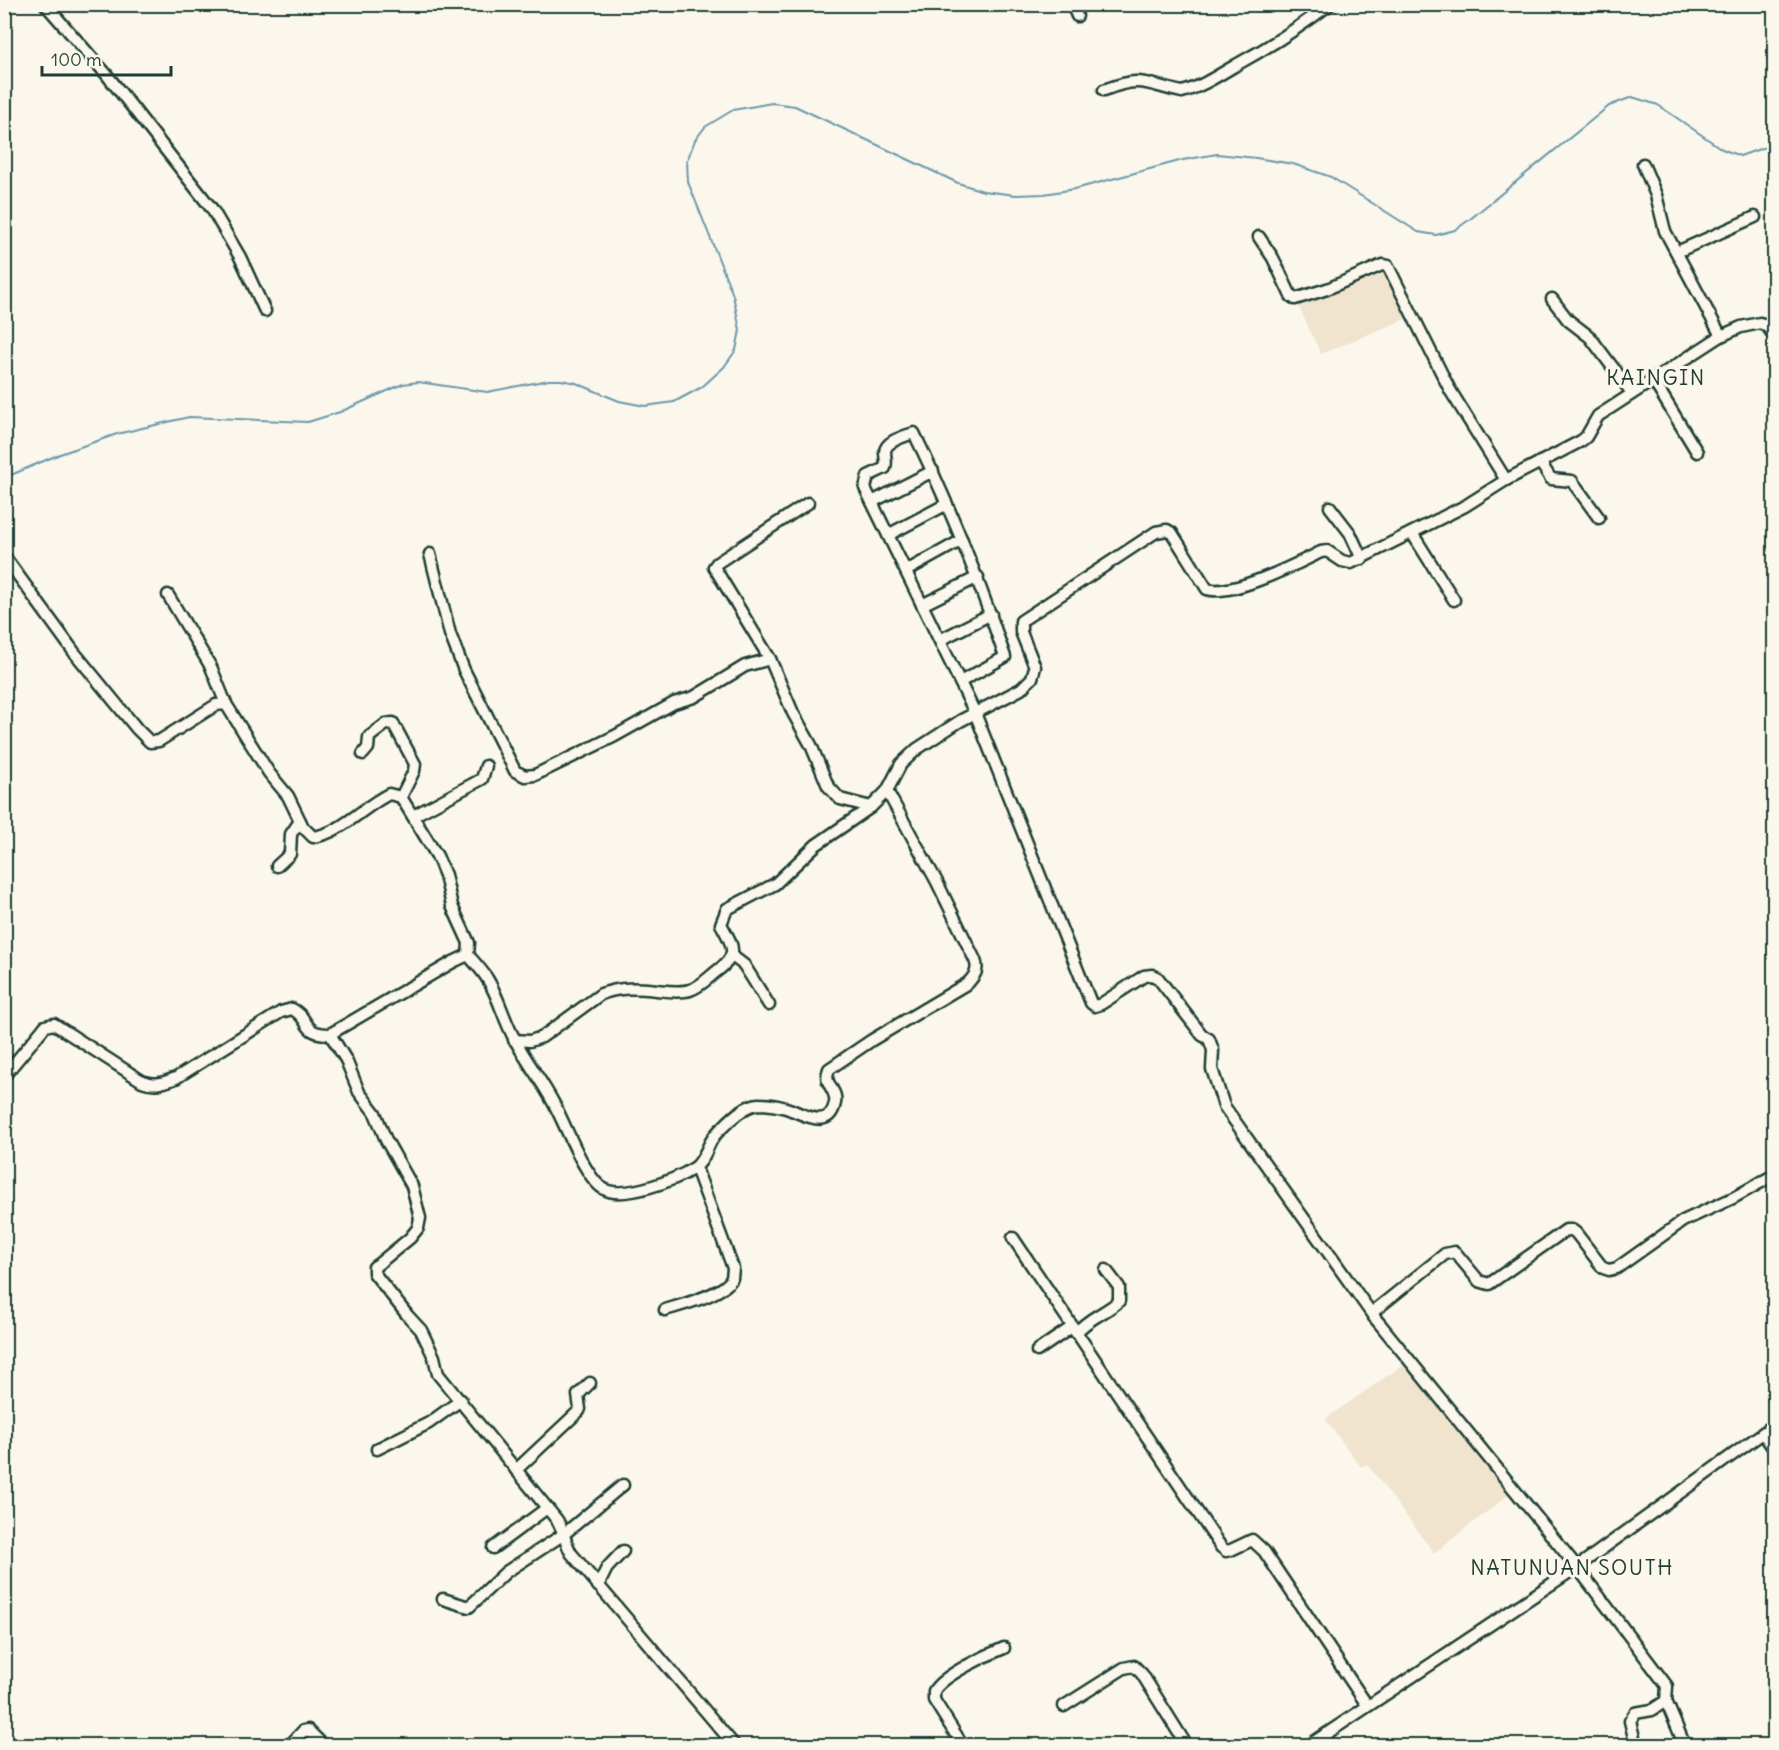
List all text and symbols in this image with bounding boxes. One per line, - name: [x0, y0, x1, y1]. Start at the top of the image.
- scale bar: [42, 39, 171, 77]
- text: 100 m: [51, 48, 102, 71]
- district label: KAINGIN: [1606, 364, 1706, 391]
- district label: NATUNUAN SOUTH: [1470, 1554, 1674, 1581]

